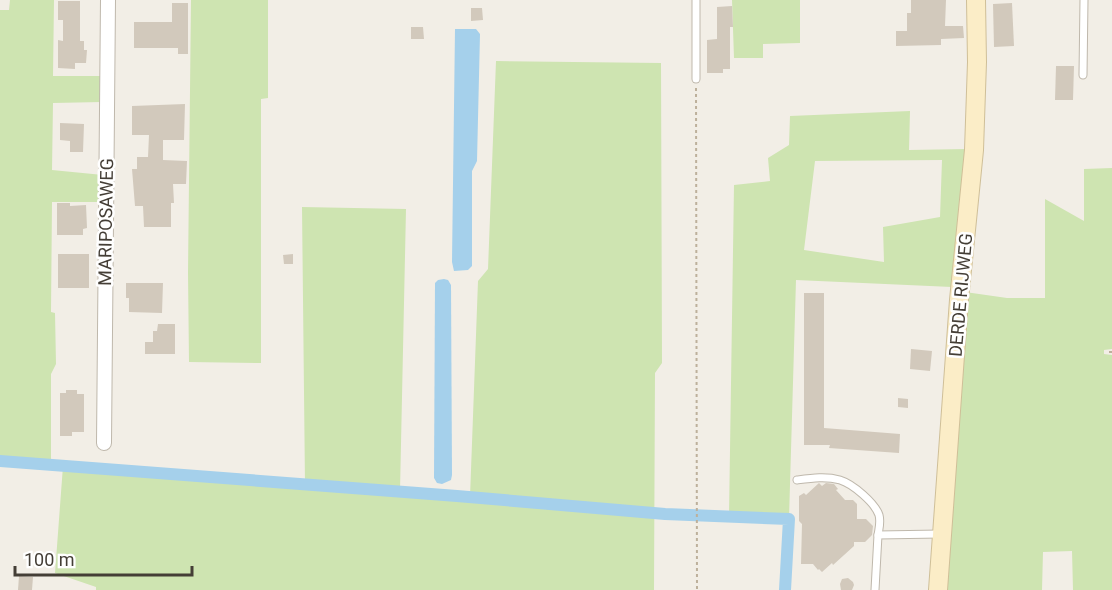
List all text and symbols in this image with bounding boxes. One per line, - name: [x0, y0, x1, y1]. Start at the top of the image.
- street label: MARIPOSAWEG: [94, 158, 117, 286]
- street label: DERDE RIJWEG: [945, 232, 976, 358]
- scale bar: [15, 539, 192, 577]
- text: 100 m: [24, 549, 75, 570]

